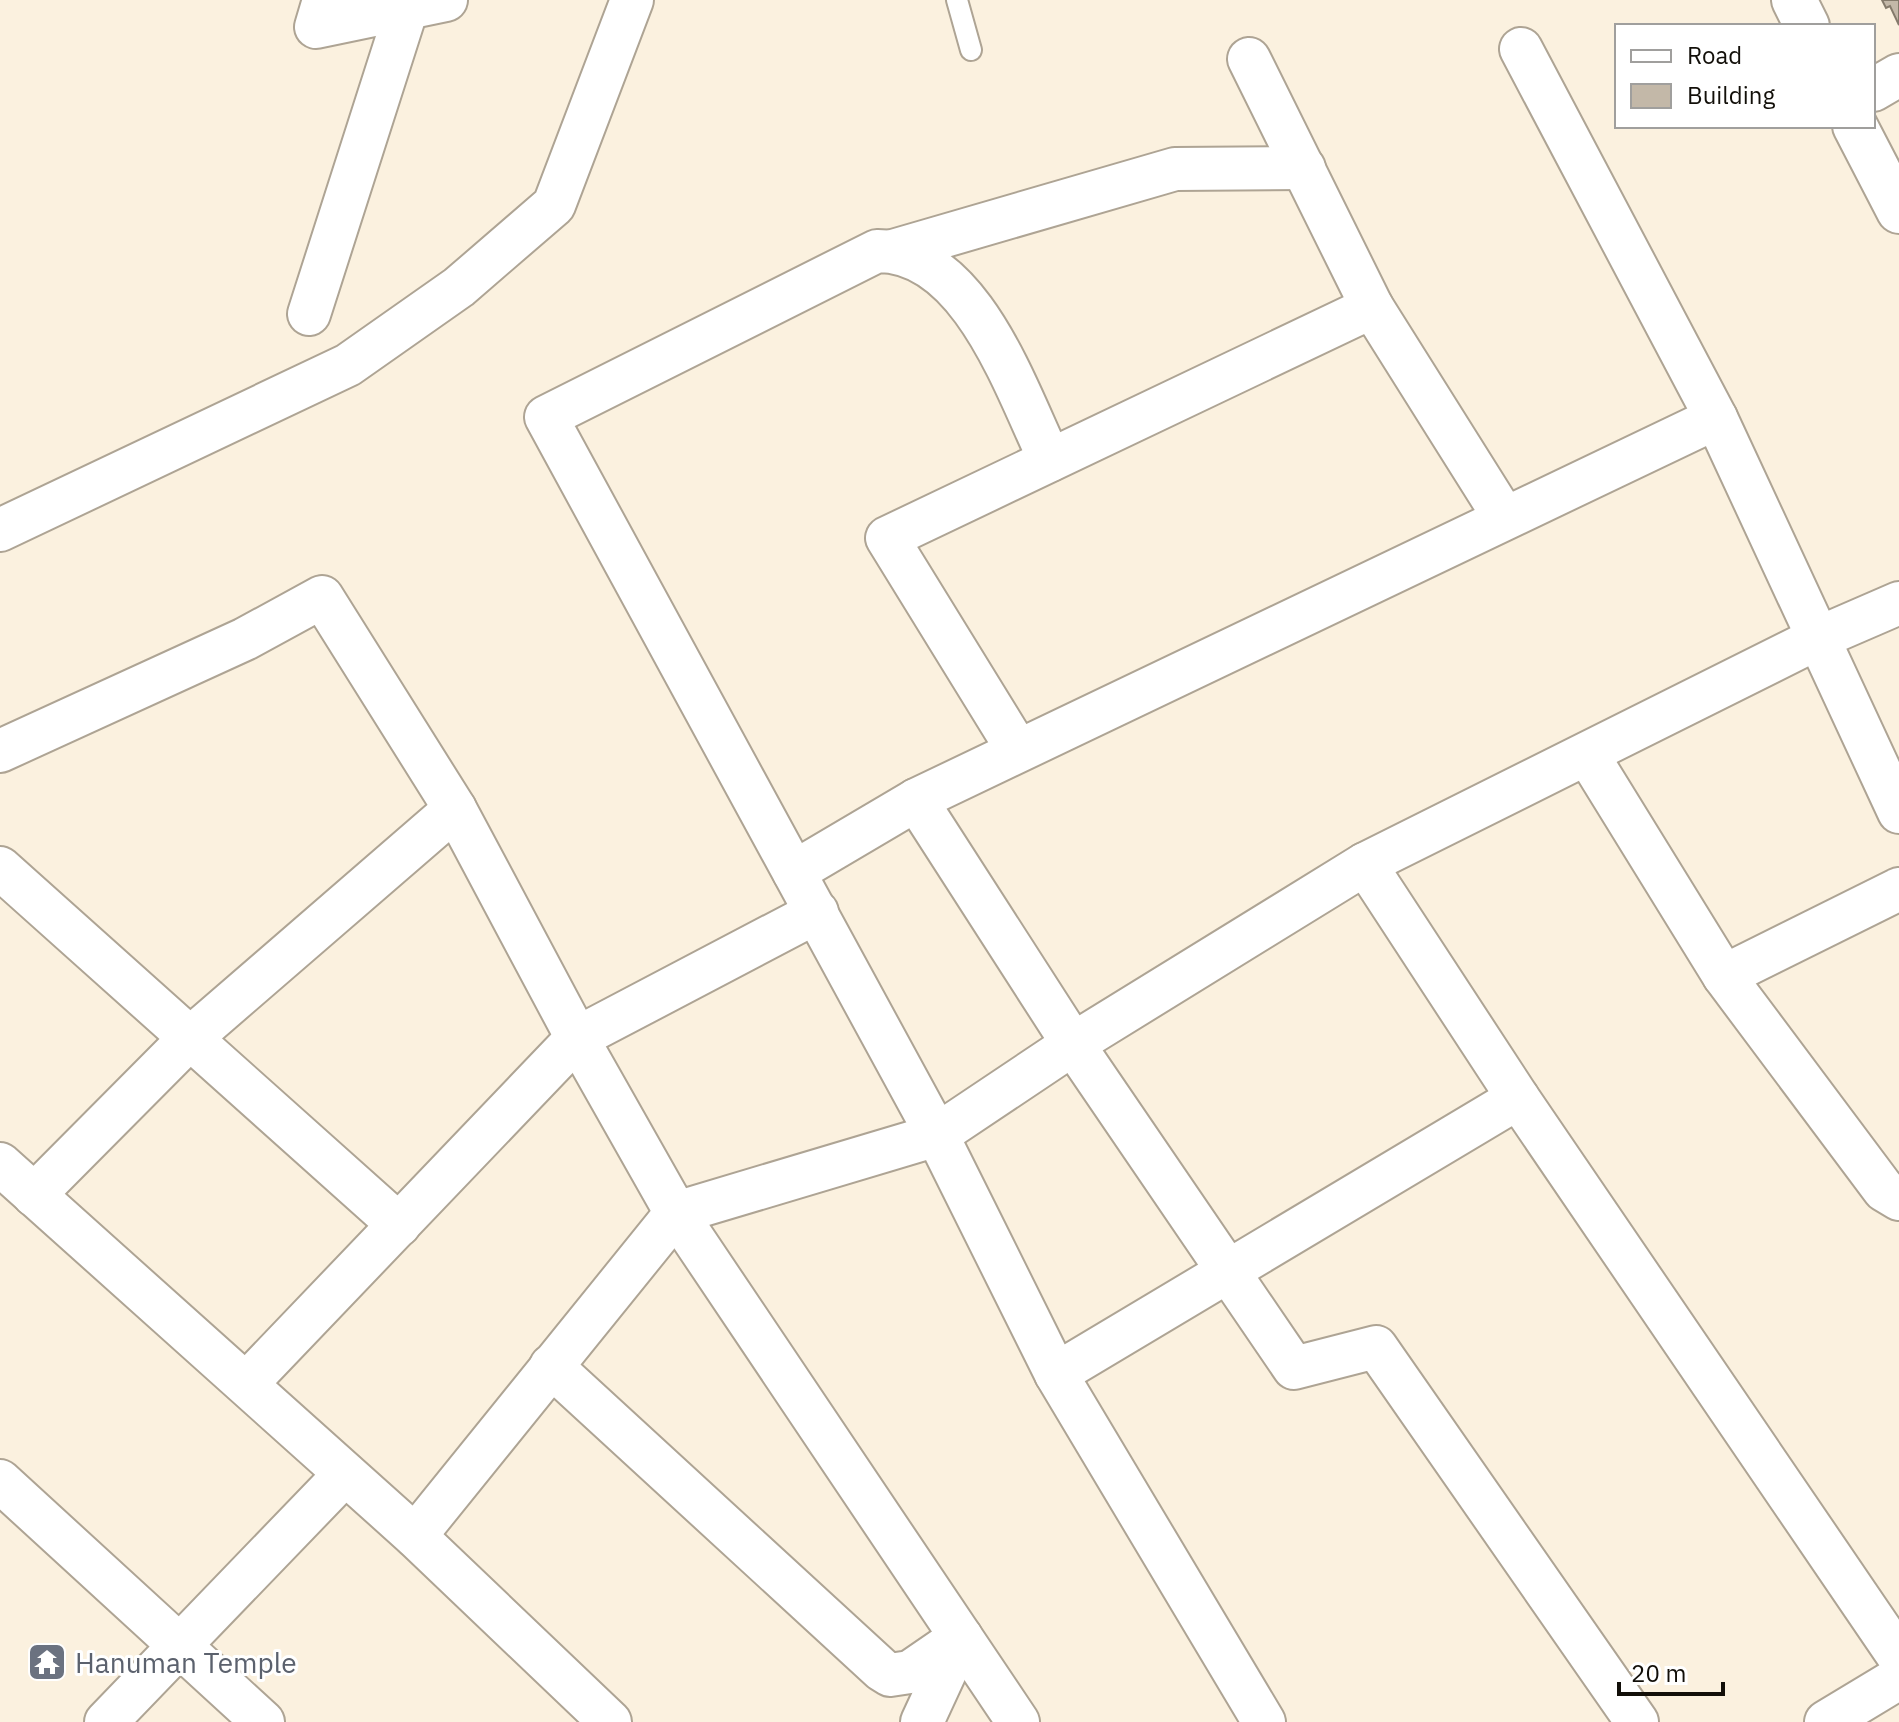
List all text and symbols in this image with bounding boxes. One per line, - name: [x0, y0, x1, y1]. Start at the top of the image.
- legend: [1615, 24, 1875, 128]
- text: Road: [1687, 39, 1742, 71]
- text: Building: [1687, 79, 1775, 111]
- temple icon: Hanuman Temple: [26, 1641, 68, 1683]
- place label: Hanuman Temple: [75, 1644, 297, 1681]
- scale bar: [1619, 1646, 1723, 1696]
- text: 20 m: [1631, 1657, 1686, 1689]

